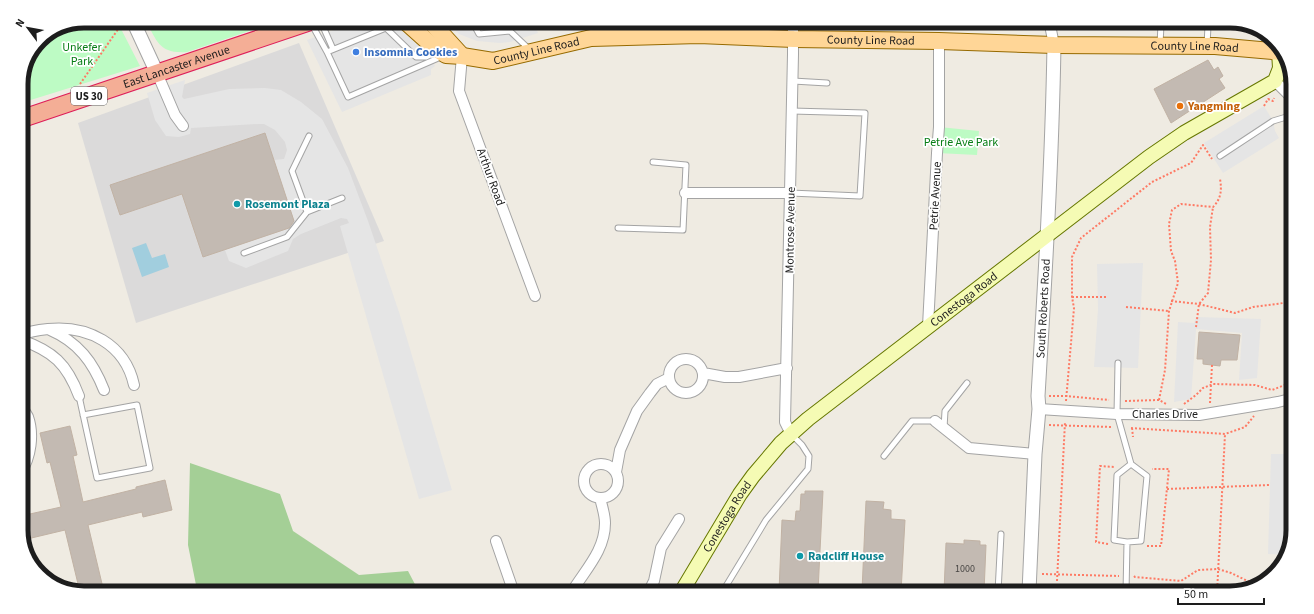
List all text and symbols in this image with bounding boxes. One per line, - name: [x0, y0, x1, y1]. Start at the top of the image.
- north arrow: [8, 8, 48, 48]
- text: N: [12, 16, 28, 30]
- street label: County Line Road: [827, 31, 915, 50]
- street label: County Line Road: [492, 33, 581, 70]
- street label: County Line Road: [1151, 38, 1239, 57]
- park label: Unkefer Park: [62, 39, 103, 70]
- street label: East Lancaster Avenue: [121, 41, 232, 93]
- place label: Insomnia Cookies: [364, 44, 457, 61]
- marker: Insomnia Cookies: [351, 47, 361, 57]
- road number: US 30: [71, 87, 107, 105]
- place label: Yangming: [1187, 98, 1240, 115]
- marker: Yangming: [1175, 101, 1185, 111]
- park label: Petrie Ave Park: [924, 134, 998, 151]
- street label: Arthur Road: [472, 146, 509, 208]
- street label: Petrie Avenue: [925, 161, 946, 231]
- street label: Montrose Avenue: [781, 186, 800, 274]
- place label: Rosemont Plaza: [245, 196, 330, 213]
- marker: Rosemont Plaza: [232, 199, 242, 209]
- street label: South Roberts Road: [1032, 258, 1055, 359]
- street label: Conestoga Road: [927, 268, 1001, 331]
- street label: Charles Drive: [1132, 406, 1198, 423]
- street label: Conestoga Road: [699, 477, 756, 556]
- place label: Radcliff House: [808, 548, 884, 565]
- marker: Radcliff House: [795, 551, 805, 561]
- house number: 1000: [955, 562, 975, 576]
- scale bar: [1178, 580, 1264, 606]
- text: 50 m: [1184, 586, 1208, 603]

